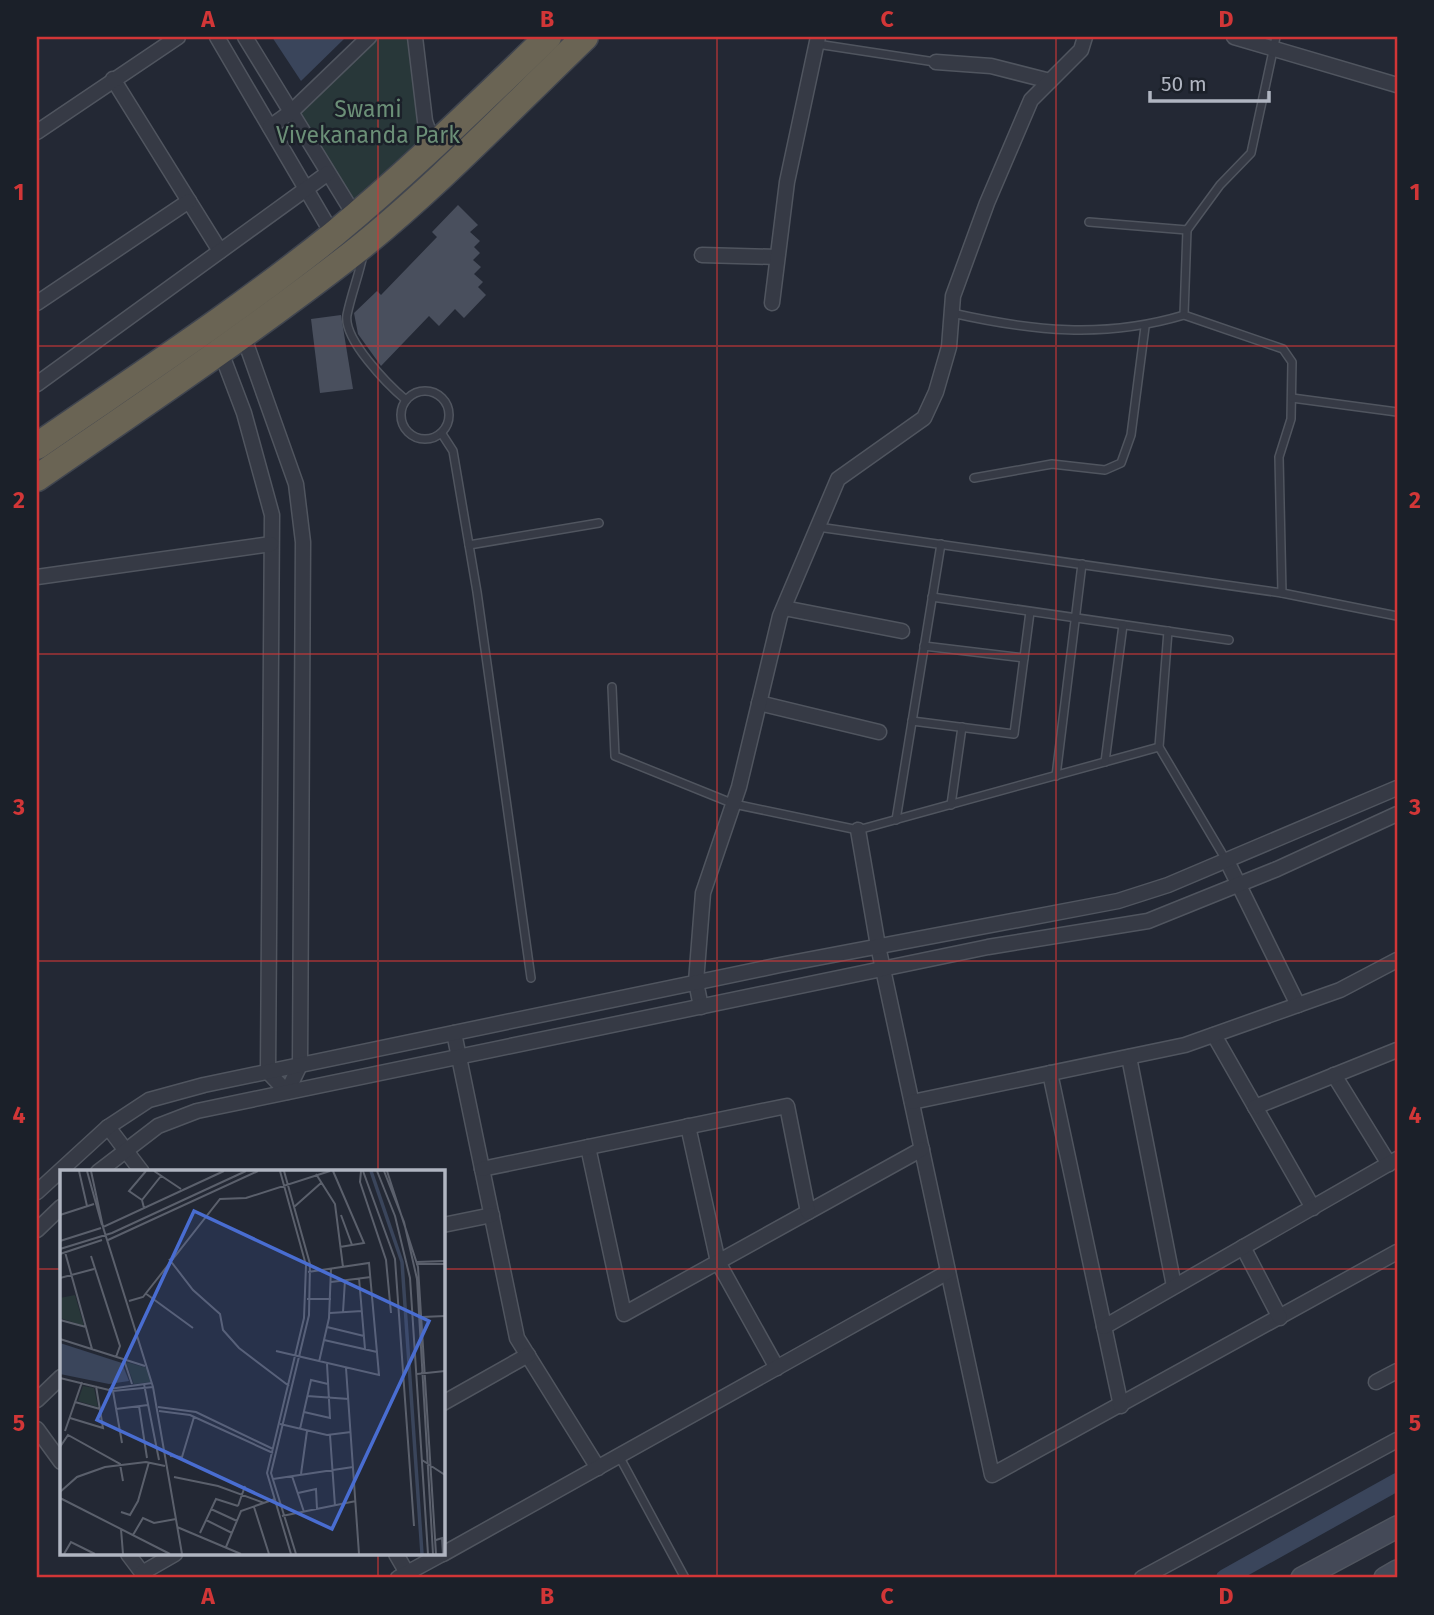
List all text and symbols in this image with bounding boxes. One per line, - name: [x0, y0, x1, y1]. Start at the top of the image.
- text: A: [200, 5, 215, 33]
- text: B: [540, 5, 554, 33]
- text: C: [880, 5, 894, 33]
- text: D: [1219, 5, 1234, 33]
- scale bar: [1150, 60, 1270, 104]
- text: 50 m: [1161, 71, 1207, 97]
- park label: Swami Vivekananda Park: [276, 95, 460, 149]
- text: 1: [14, 178, 24, 206]
- text: 1: [1410, 178, 1420, 206]
- text: 2: [13, 486, 25, 514]
- text: 2: [1409, 486, 1421, 514]
- text: 3: [12, 793, 25, 821]
- text: 3: [1408, 793, 1421, 821]
- text: 4: [13, 1101, 26, 1129]
- text: 4: [1409, 1101, 1422, 1129]
- inset map: [60, 1170, 444, 1556]
- text: 5: [13, 1409, 25, 1437]
- text: 5: [1409, 1409, 1421, 1437]
- text: A: [200, 1582, 215, 1610]
- text: B: [540, 1582, 554, 1610]
- text: C: [880, 1582, 894, 1610]
- text: D: [1219, 1582, 1234, 1610]

